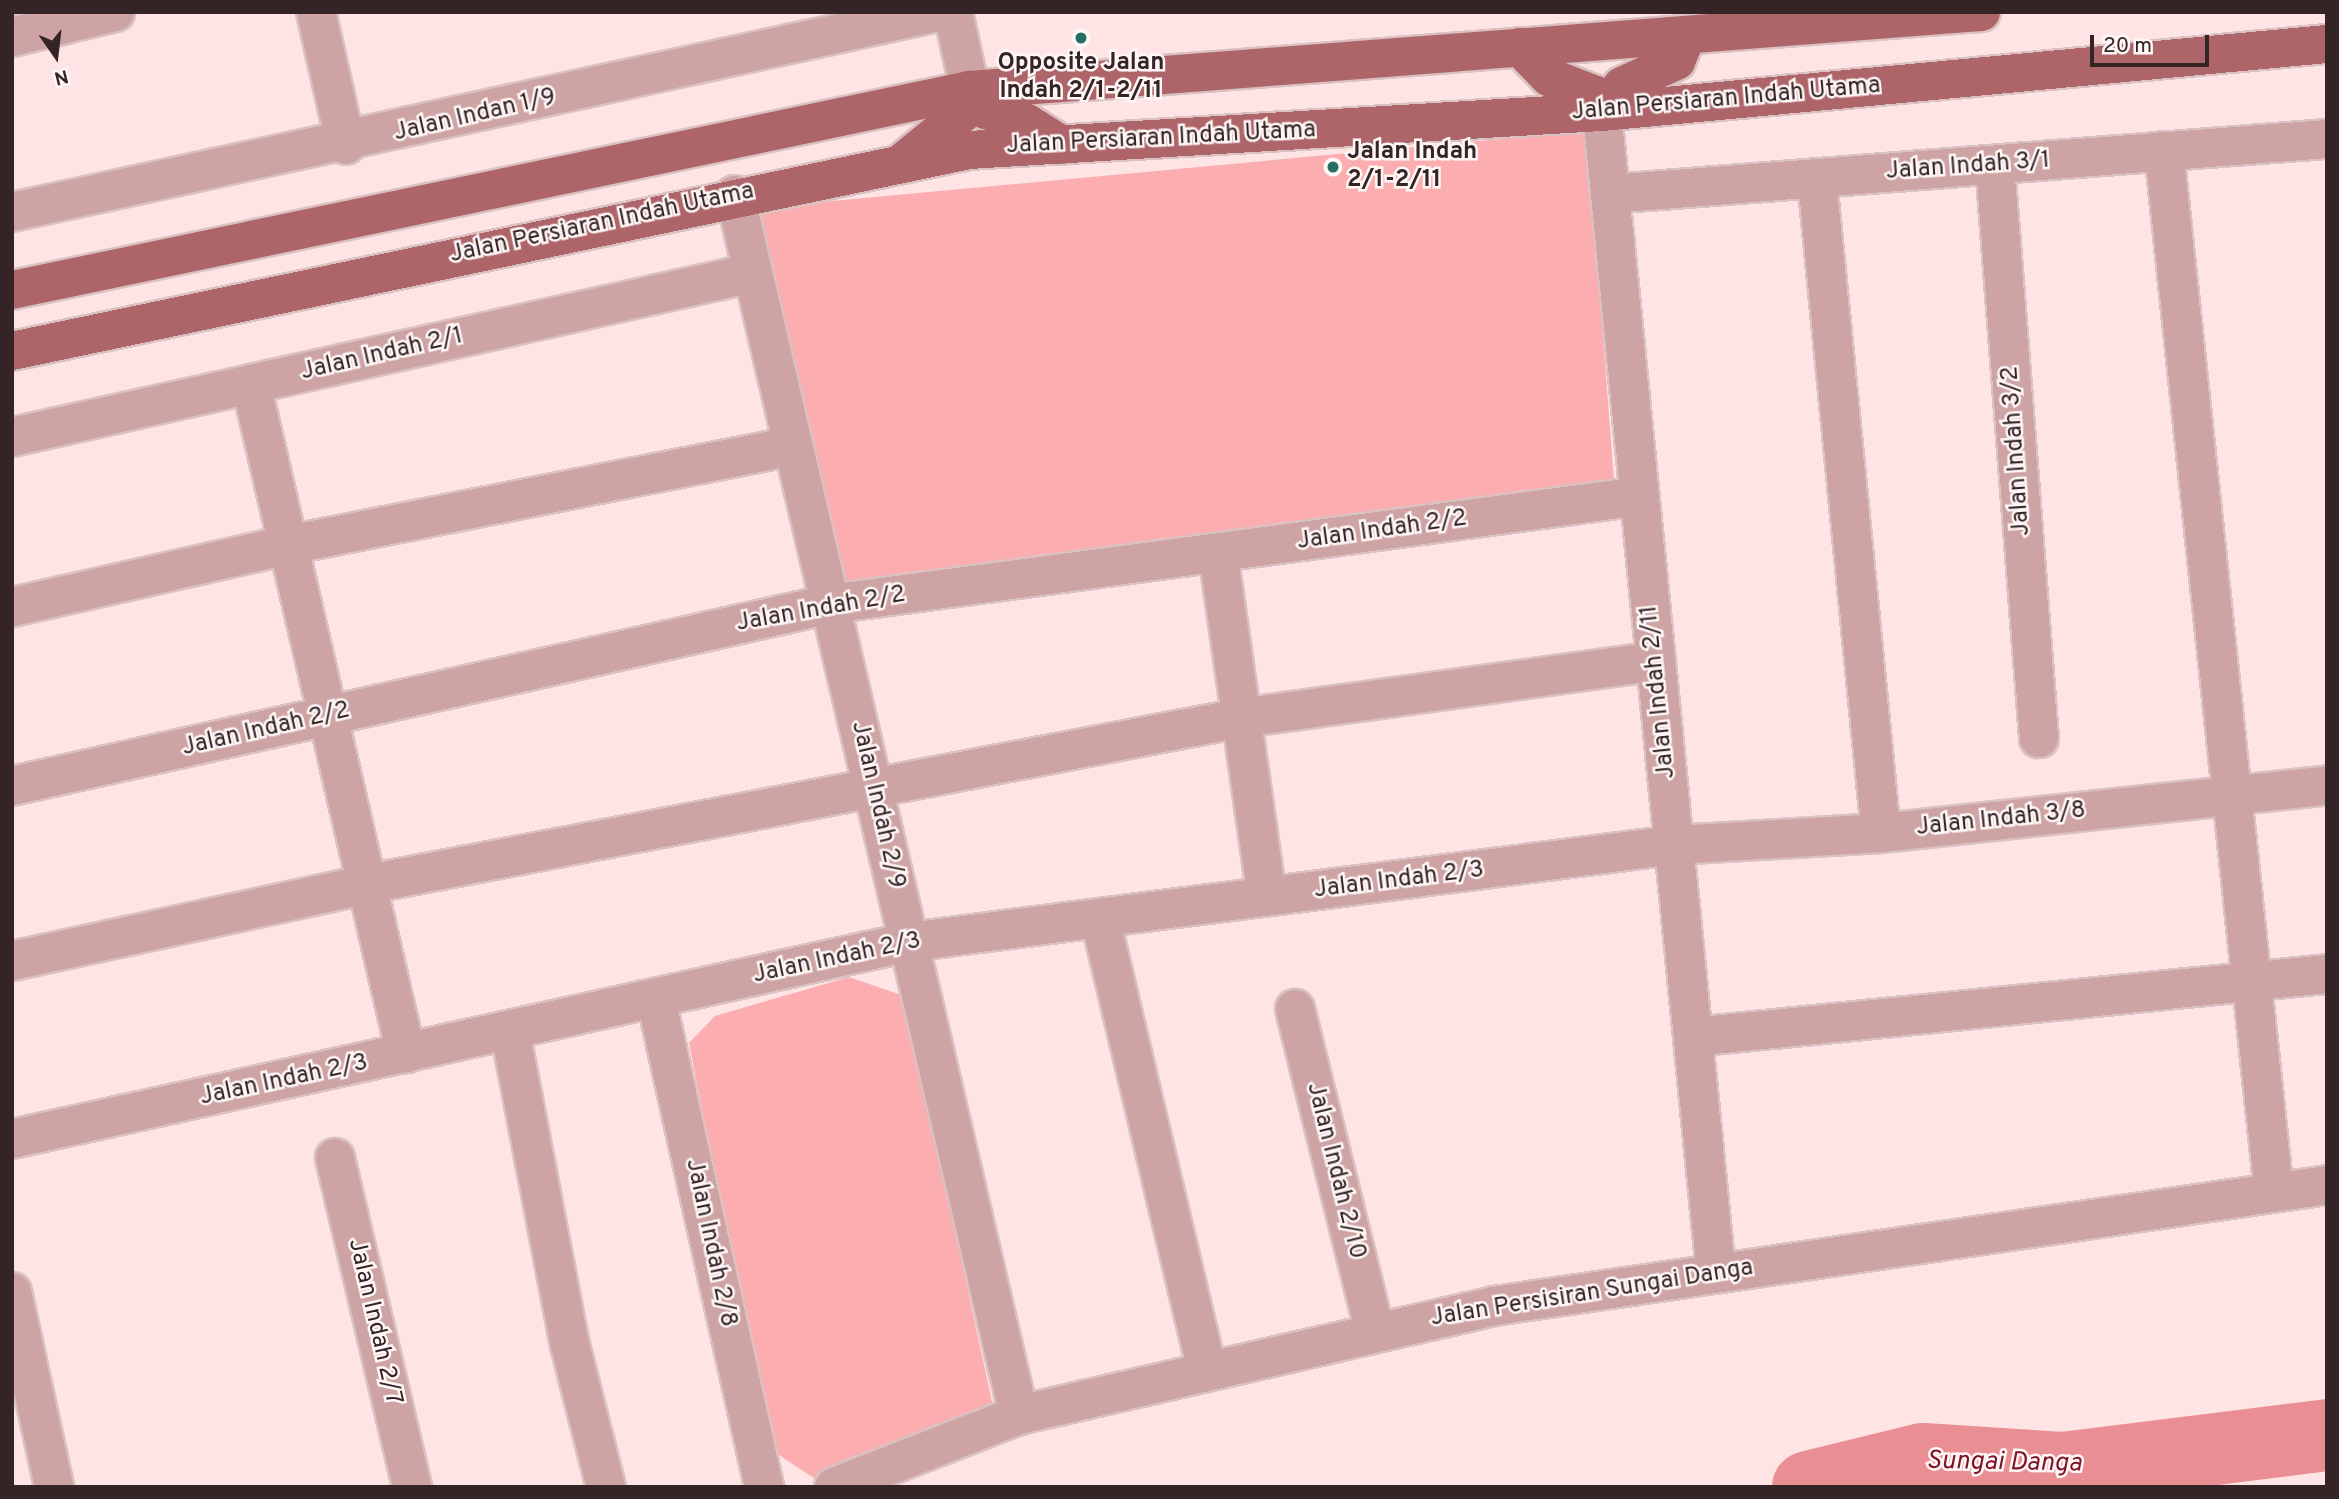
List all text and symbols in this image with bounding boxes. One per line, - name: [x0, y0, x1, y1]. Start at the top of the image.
- north arrow: [21, 21, 91, 91]
- scale bar: [2094, 21, 2213, 65]
- marker: Opposite Jalan Indah 2/1-2/11: [1073, 30, 1089, 46]
- text: 20 m: [2103, 33, 2152, 60]
- place label: Opposite Jalan Indah 2/1-2/11: [997, 50, 1165, 106]
- text: N: [52, 63, 71, 90]
- street label: Jalan Persiaran Indah Utama: [1570, 72, 1882, 128]
- street label: Jalan Indan 1/9: [391, 83, 559, 149]
- street label: Jalan Persiaran Indah Utama: [1005, 117, 1317, 161]
- place label: Jalan Indah 2/1-2/11: [1347, 139, 1477, 195]
- street label: Jalan Indah 3/1: [1885, 147, 2051, 187]
- marker: Jalan Indah 2/1-2/11: [1325, 159, 1341, 175]
- street label: Jalan Persiaran Indah Utama: [447, 178, 757, 270]
- street label: Jalan Indah 2/1: [298, 322, 466, 388]
- street label: Jalan Indah 3/2: [1997, 365, 2037, 537]
- street label: Jalan Indah 2/2: [1295, 505, 1469, 557]
- street label: Jalan Indah 2/2: [734, 581, 908, 639]
- street label: Jalan Indah 2/11: [1636, 604, 1682, 780]
- street label: Jalan Indah 2/2: [179, 697, 353, 763]
- street label: Jalan Indah 2/9: [844, 719, 910, 891]
- street label: Jalan Indah 3/8: [1915, 797, 2087, 843]
- street label: Jalan Indah 2/3: [1312, 856, 1486, 906]
- street label: Jalan Indah 2/3: [750, 927, 924, 991]
- street label: Jalan Indah 2/3: [197, 1049, 371, 1113]
- street label: Jalan Indah 2/10: [1299, 1080, 1371, 1262]
- street label: Jalan Indah 2/8: [678, 1156, 742, 1330]
- street label: Jalan Indah 2/7: [341, 1236, 407, 1408]
- street label: Jalan Persisiran Sungai Danga: [1429, 1254, 1755, 1334]
- water label: Sungai Danga: [1926, 1446, 2082, 1480]

